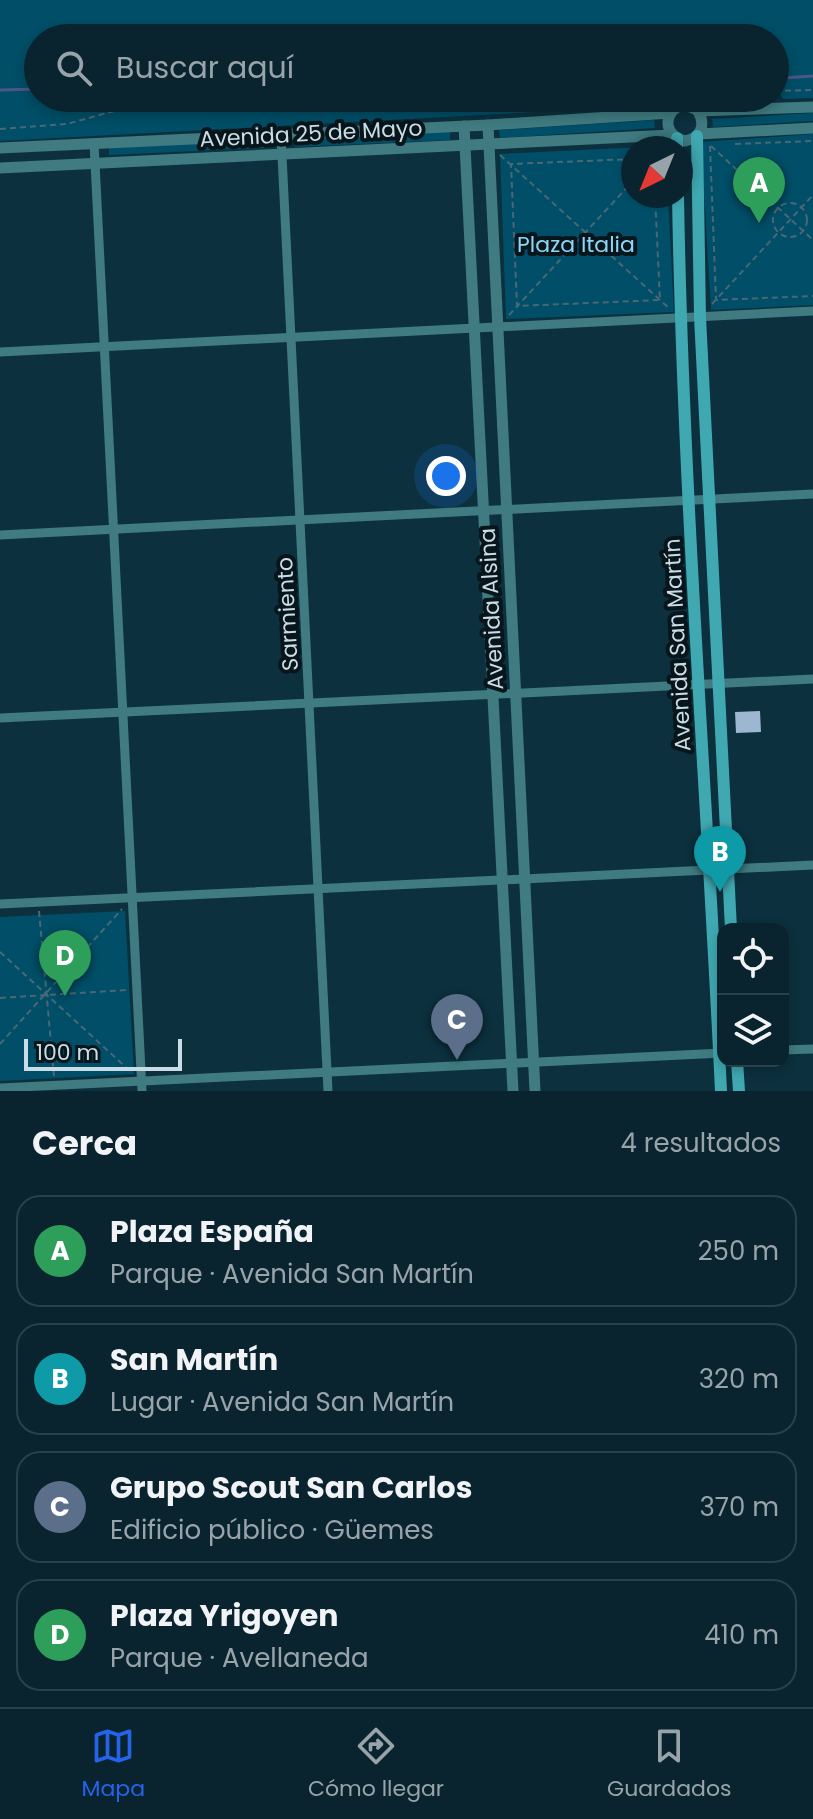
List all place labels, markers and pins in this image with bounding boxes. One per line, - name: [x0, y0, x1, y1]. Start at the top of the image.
- pin: A: [733, 157, 785, 223]
- pin: B: [694, 826, 746, 892]
- pin: D: [39, 930, 91, 996]
- pin: C: [431, 994, 483, 1060]

